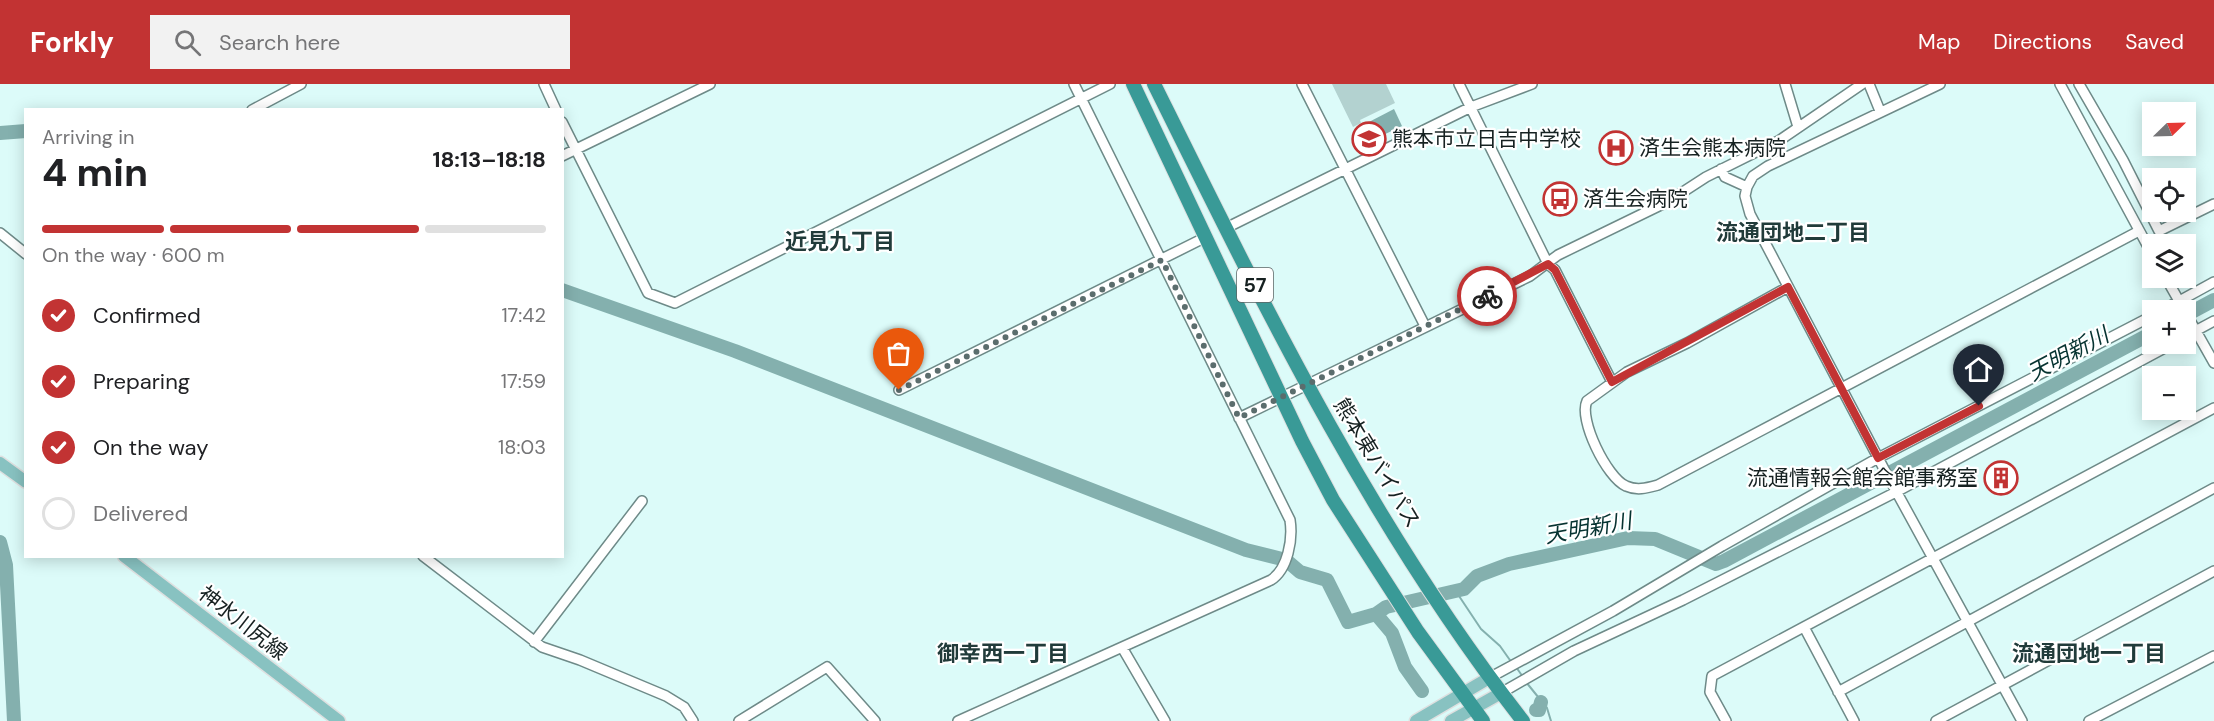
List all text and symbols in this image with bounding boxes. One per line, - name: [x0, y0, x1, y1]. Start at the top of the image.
- search box: [150, 15, 570, 69]
- text: Forkly: [30, 24, 114, 61]
- icon: search: [171, 26, 204, 59]
- text: Search here: [219, 28, 340, 57]
- text: Map: [1918, 28, 1960, 56]
- text: Directions: [1993, 28, 2092, 56]
- text: Saved: [2125, 28, 2184, 56]
- north arrow: [2142, 102, 2196, 156]
- map controls: [2142, 102, 2196, 420]
- school or university icon: 熊本市立日吉中学校: [1351, 121, 1387, 157]
- text: Arriving in: [42, 124, 134, 150]
- place label: 熊本市立日吉中学校: [1392, 125, 1581, 153]
- hospital icon: 済生会熊本病院: [1598, 130, 1634, 166]
- place label: 済生会熊本病院: [1639, 134, 1786, 162]
- text: 18:13–18:18: [432, 145, 546, 174]
- text: 4 min: [42, 147, 148, 198]
- button: locate: [2142, 168, 2196, 222]
- bus stop icon: 済生会病院: [1542, 181, 1578, 217]
- place label: 済生会病院: [1583, 185, 1688, 213]
- district label: 流通団地二丁目: [1716, 218, 1870, 247]
- district label: 近見九丁目: [785, 227, 895, 256]
- button: layers: [2142, 234, 2196, 288]
- text: On the way · 600 m: [42, 242, 225, 268]
- courier: [1457, 266, 1517, 326]
- road number: 57: [1237, 268, 1273, 302]
- icon: bike: [1471, 280, 1504, 313]
- icon: check: [42, 299, 75, 332]
- button: +: [2142, 300, 2196, 354]
- text: Confirmed: [93, 301, 201, 330]
- text: 17:42: [501, 302, 546, 328]
- water label: 天明新川: [2022, 320, 2115, 387]
- pin: [873, 328, 924, 390]
- icon: bag: [882, 337, 915, 370]
- pin: [1953, 344, 2004, 406]
- icon: home: [1962, 353, 1995, 386]
- icon: check: [42, 365, 75, 398]
- button: −: [2142, 366, 2196, 420]
- text: Preparing: [93, 367, 190, 396]
- text: 17:59: [501, 368, 546, 394]
- street label: 熊本東バイパス: [1327, 393, 1427, 533]
- icon: check: [42, 431, 75, 464]
- text: On the way: [93, 433, 208, 462]
- text: 18:03: [498, 434, 546, 460]
- building icon: 流通情報会館会館事務室: [1983, 460, 2019, 496]
- place label: 流通情報会館会館事務室: [1747, 464, 1978, 492]
- text: Delivered: [93, 499, 188, 528]
- water label: 天明新川: [1542, 506, 1636, 550]
- street label: 神水川尻線: [193, 580, 293, 666]
- district label: 御幸西一丁目: [937, 639, 1069, 668]
- district label: 流通団地一丁目: [2012, 639, 2166, 668]

